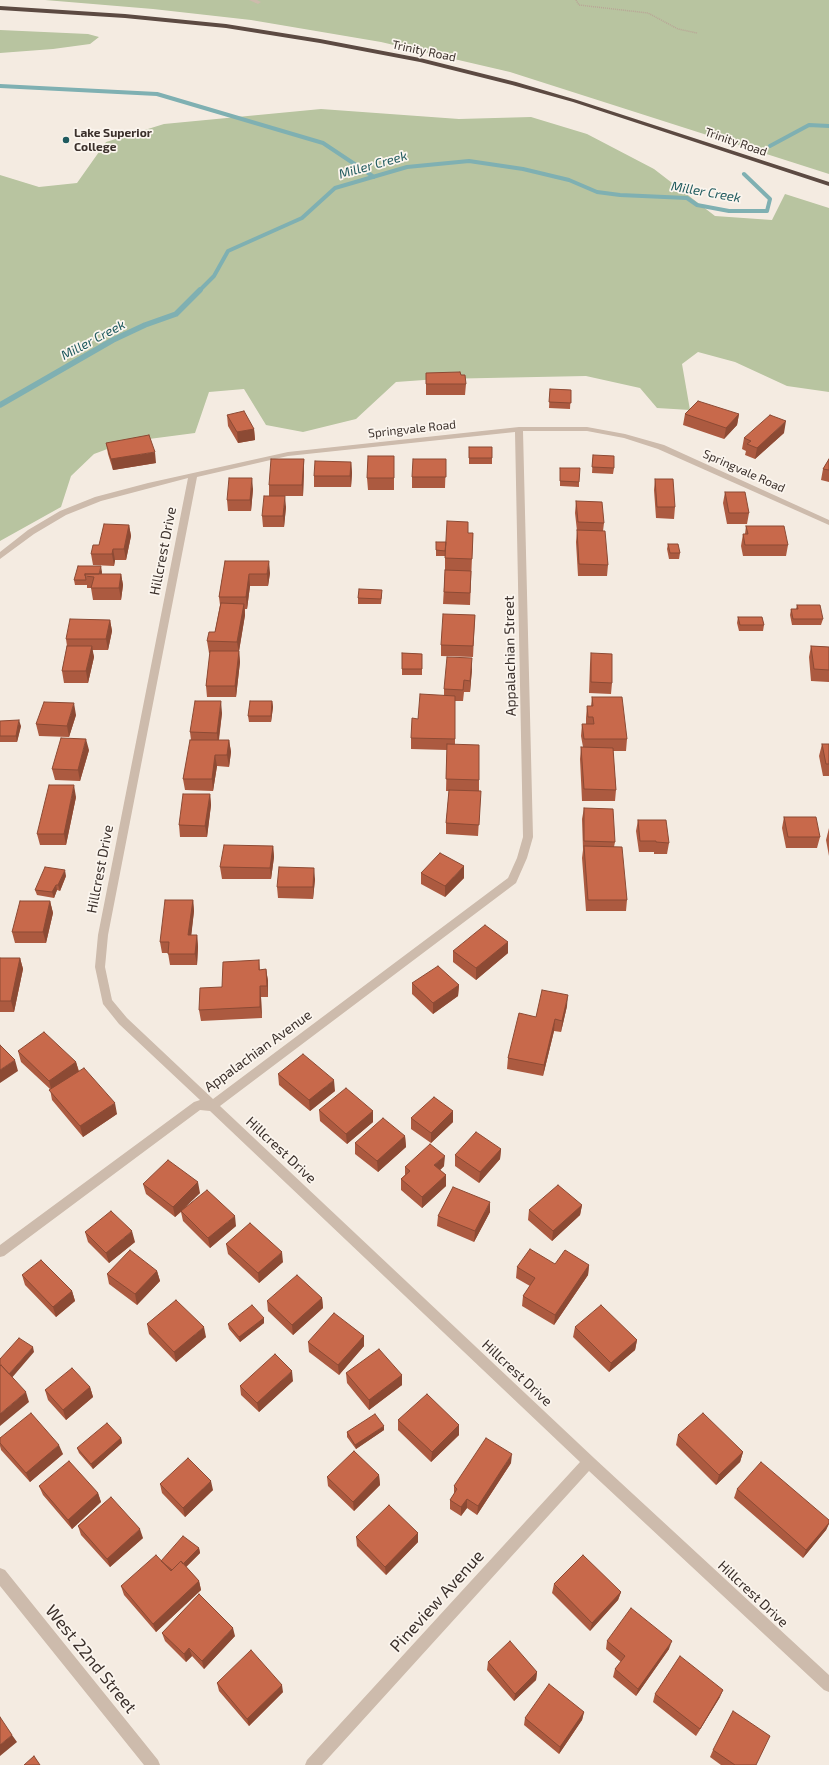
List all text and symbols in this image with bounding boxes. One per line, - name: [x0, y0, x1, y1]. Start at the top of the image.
- street label: Trinity Road: [391, 37, 457, 65]
- street label: Trinity Road: [703, 125, 769, 159]
- place label: Lake Superior College: [74, 126, 152, 154]
- marker: Lake Superior College: [61, 135, 71, 145]
- water label: Miller Creek: [337, 148, 409, 182]
- water label: Miller Creek: [670, 178, 742, 206]
- water label: Miller Creek: [58, 317, 128, 363]
- street label: Springvale Road: [367, 417, 457, 441]
- street label: Springvale Road: [701, 446, 787, 496]
- street label: Hillcrest Drive: [146, 505, 180, 597]
- street label: Appalachian Street: [501, 595, 519, 717]
- street label: Hillcrest Drive: [83, 823, 117, 915]
- street label: Appalachian Avenue: [201, 1006, 315, 1096]
- street label: Hillcrest Drive: [242, 1113, 320, 1187]
- street label: Hillcrest Drive: [478, 1336, 556, 1410]
- street label: Pineview Avenue: [386, 1546, 488, 1656]
- street label: Hillcrest Drive: [714, 1557, 792, 1631]
- street label: West 22nd Street: [41, 1601, 141, 1717]

